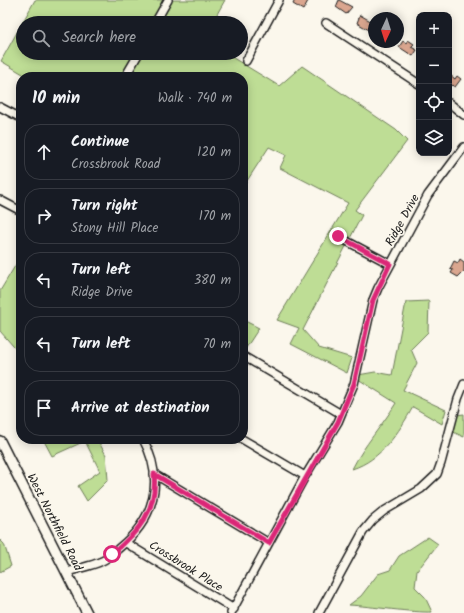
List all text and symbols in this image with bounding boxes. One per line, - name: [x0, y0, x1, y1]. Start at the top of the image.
- north arrow: [368, 12, 404, 48]
- map controls: [416, 12, 452, 156]
- button: +: [416, 12, 452, 48]
- search box: [16, 16, 248, 60]
- text: Search here: [62, 26, 136, 50]
- icon: search: [30, 27, 52, 49]
- button: −: [416, 48, 452, 84]
- button: locate: [416, 84, 452, 120]
- text: 10 min: [32, 85, 80, 112]
- text: Walk · 740 m: [158, 88, 232, 109]
- button: layers: [416, 120, 452, 156]
- text: Continue: [71, 130, 129, 154]
- icon: ahead: [33, 141, 55, 163]
- text: 120 m: [197, 142, 231, 163]
- text: Crossbrook Road: [71, 154, 160, 175]
- street label: Ridge Drive: [380, 190, 425, 250]
- text: Turn right: [71, 194, 138, 218]
- icon: right: [33, 205, 55, 227]
- text: 170 m: [199, 206, 231, 227]
- text: Stony Hill Place: [71, 218, 158, 239]
- route end: [329, 227, 347, 245]
- text: Turn left: [71, 258, 131, 282]
- icon: left: [33, 269, 55, 291]
- text: 380 m: [194, 270, 231, 291]
- text: Ridge Drive: [71, 282, 133, 303]
- text: Turn left: [71, 332, 131, 356]
- icon: left: [33, 333, 55, 355]
- text: 70 m: [203, 334, 231, 355]
- text: Arrive at destination: [71, 396, 210, 420]
- icon: arrive: [33, 397, 55, 419]
- street label: West Northfield Road: [22, 470, 88, 575]
- street label: Crossbrook Place: [145, 536, 227, 597]
- route start: [103, 545, 121, 563]

